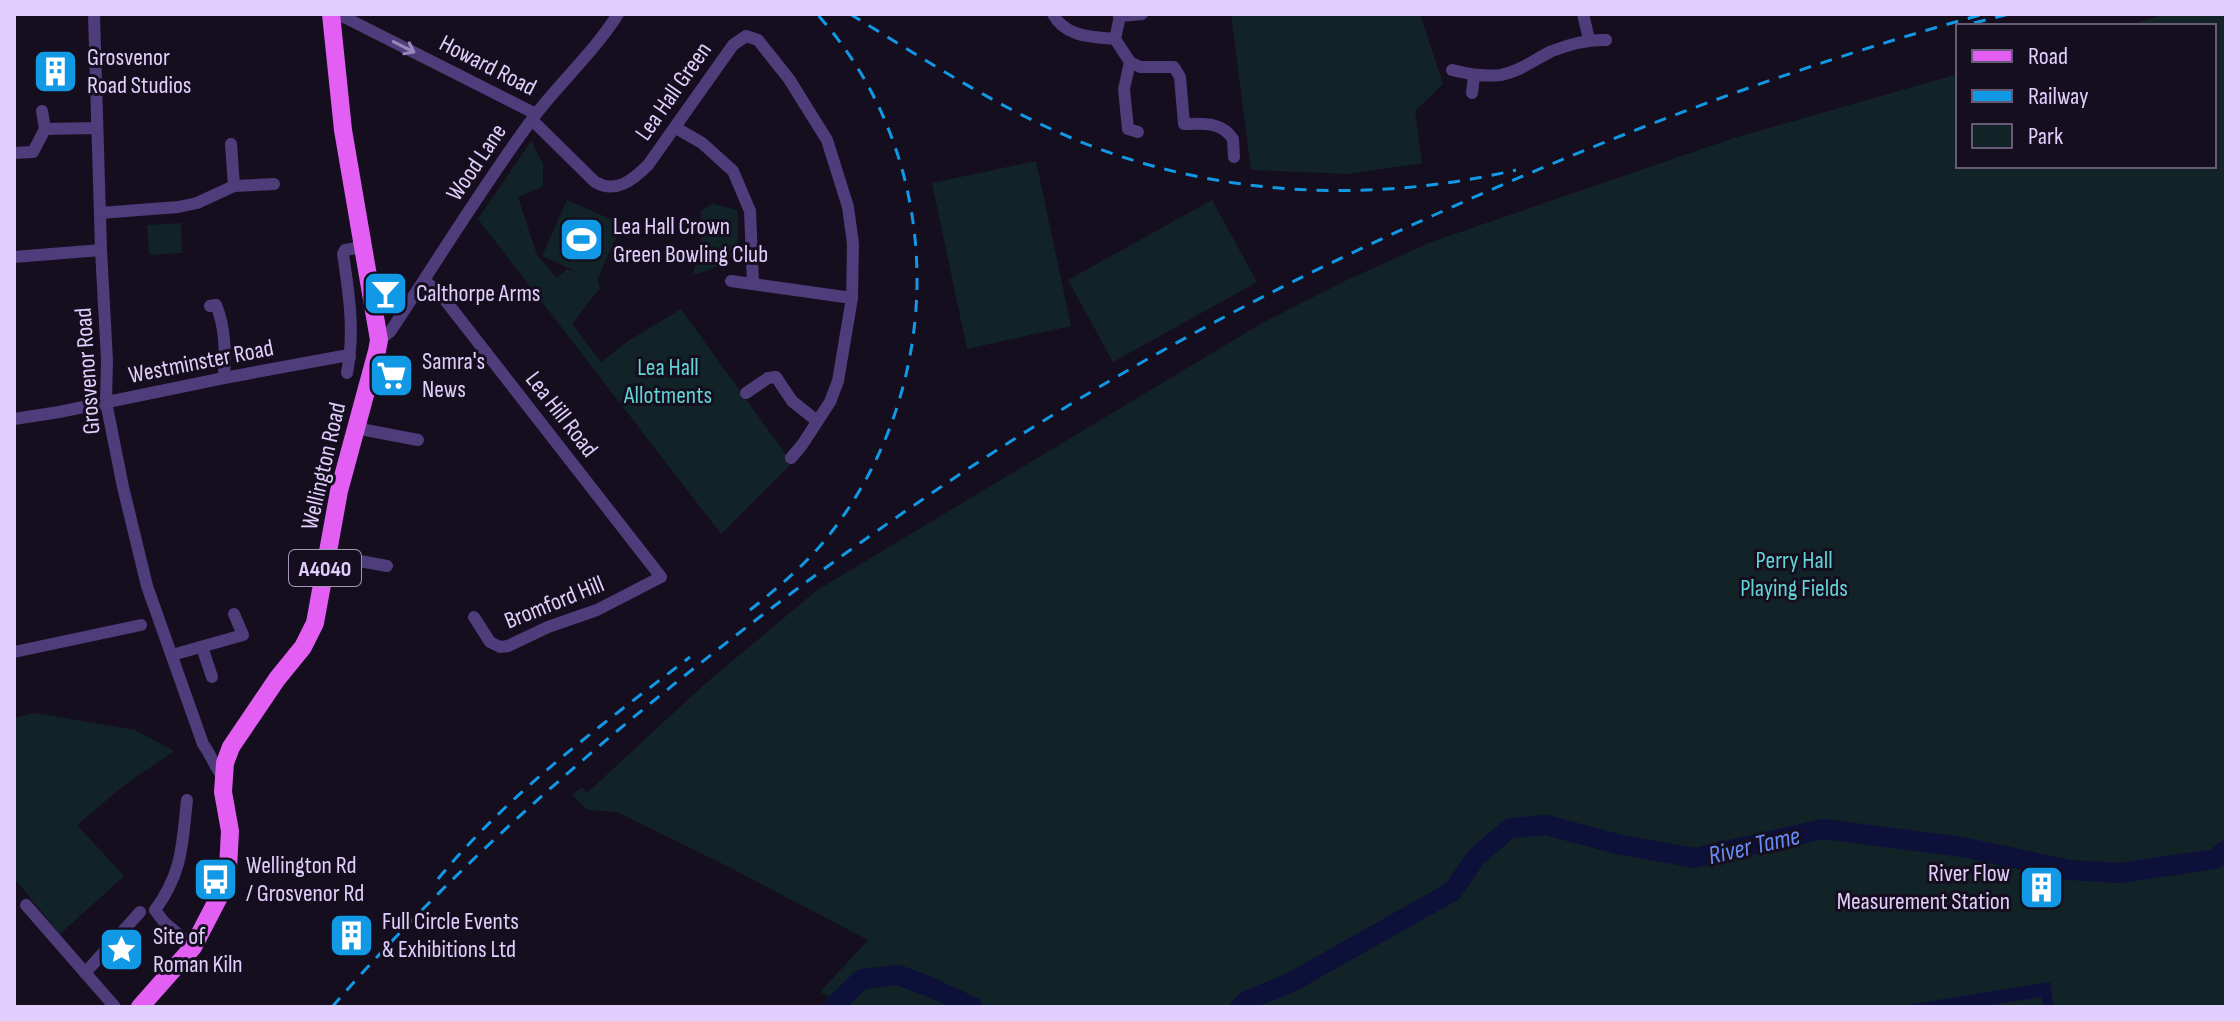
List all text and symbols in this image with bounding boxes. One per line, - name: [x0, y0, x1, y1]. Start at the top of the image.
- legend: [1956, 24, 2216, 168]
- street label: Howard Road: [435, 29, 541, 102]
- street label: Lea Hall Green: [629, 36, 718, 146]
- one-way arrow: [391, 39, 415, 55]
- text: Road: [2028, 42, 2068, 71]
- place label: Grosvenor Road Studios: [87, 43, 191, 100]
- building icon: Grosvenor Road Studios: [32, 47, 80, 95]
- text: Railway: [2028, 82, 2088, 111]
- street label: Wood Lane: [440, 118, 513, 206]
- text: Park: [2028, 122, 2063, 151]
- place label: Lea Hall Crown Green Bowling Club: [613, 212, 768, 269]
- sports icon: Lea Hall Crown Green Bowling Club: [558, 216, 606, 264]
- bar icon: Calthorpe Arms: [361, 269, 409, 317]
- place label: Calthorpe Arms: [416, 279, 540, 308]
- street label: Grosvenor Road: [69, 307, 106, 435]
- street label: Westminster Road: [126, 333, 276, 390]
- place label: Samra's News: [422, 347, 485, 404]
- supermarket icon: Samra's News: [367, 351, 415, 399]
- park label: Lea Hall Allotments: [623, 353, 712, 410]
- street label: Lea Hill Road: [519, 366, 604, 463]
- street label: Wellington Road: [295, 400, 352, 533]
- park label: Perry Hall Playing Fields: [1740, 546, 1848, 603]
- road number: A4040: [289, 550, 361, 586]
- street label: Bromford Hill: [500, 569, 608, 636]
- water label: River Tame: [1705, 821, 1803, 872]
- place label: Wellington Rd / Grosvenor Rd: [246, 851, 364, 908]
- bus stop icon: Wellington Rd / Grosvenor Rd: [191, 855, 239, 903]
- place label: River Flow Measurement Station: [1837, 859, 2010, 916]
- building icon: River Flow Measurement Station: [2017, 863, 2065, 911]
- place label: Full Circle Events & Exhibitions Ltd: [382, 907, 519, 964]
- building icon: Full Circle Events & Exhibitions Ltd: [327, 911, 375, 959]
- place label: Site of Roman Kiln: [153, 922, 243, 979]
- place icon: Site of Roman Kiln: [98, 926, 146, 974]

